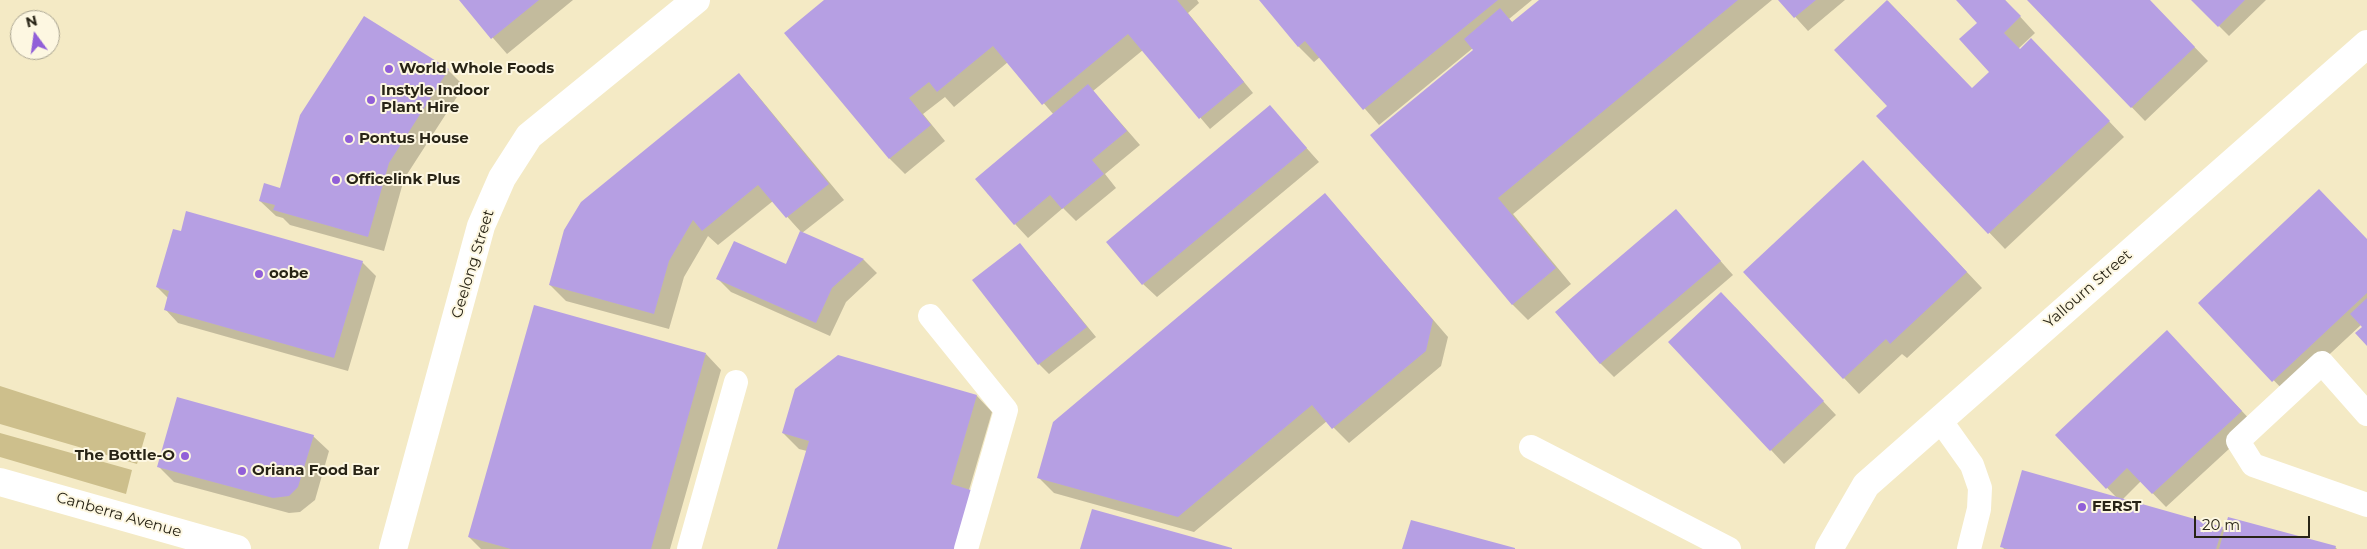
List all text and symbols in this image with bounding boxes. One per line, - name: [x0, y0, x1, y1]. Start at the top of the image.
- north arrow: [10, 10, 60, 60]
- text: N: [24, 11, 39, 32]
- place label: World Whole Foods: [399, 60, 554, 78]
- marker: World Whole Foods: [383, 63, 395, 75]
- place label: Instyle Indoor Plant Hire: [381, 82, 489, 117]
- marker: Instyle Indoor Plant Hire: [365, 94, 377, 106]
- place label: Pontus House: [359, 130, 469, 148]
- marker: Pontus House: [343, 133, 355, 145]
- place label: Officelink Plus: [346, 171, 460, 189]
- marker: Officelink Plus: [330, 174, 342, 186]
- street label: Geelong Street: [448, 207, 498, 321]
- street label: Yallourn Street: [2040, 246, 2136, 332]
- place label: oobe: [269, 265, 308, 283]
- marker: oobe: [253, 268, 265, 280]
- place label: The Bottle-O: [75, 447, 175, 465]
- marker: The Bottle-O: [179, 450, 191, 462]
- place label: Oriana Food Bar: [252, 462, 380, 480]
- marker: Oriana Food Bar: [236, 465, 248, 477]
- street label: Canberra Avenue: [54, 489, 184, 541]
- place label: FERST: [2092, 498, 2141, 516]
- marker: FERST: [2076, 501, 2088, 513]
- scale bar: [2197, 506, 2313, 538]
- text: 20 m: [2202, 515, 2240, 534]

